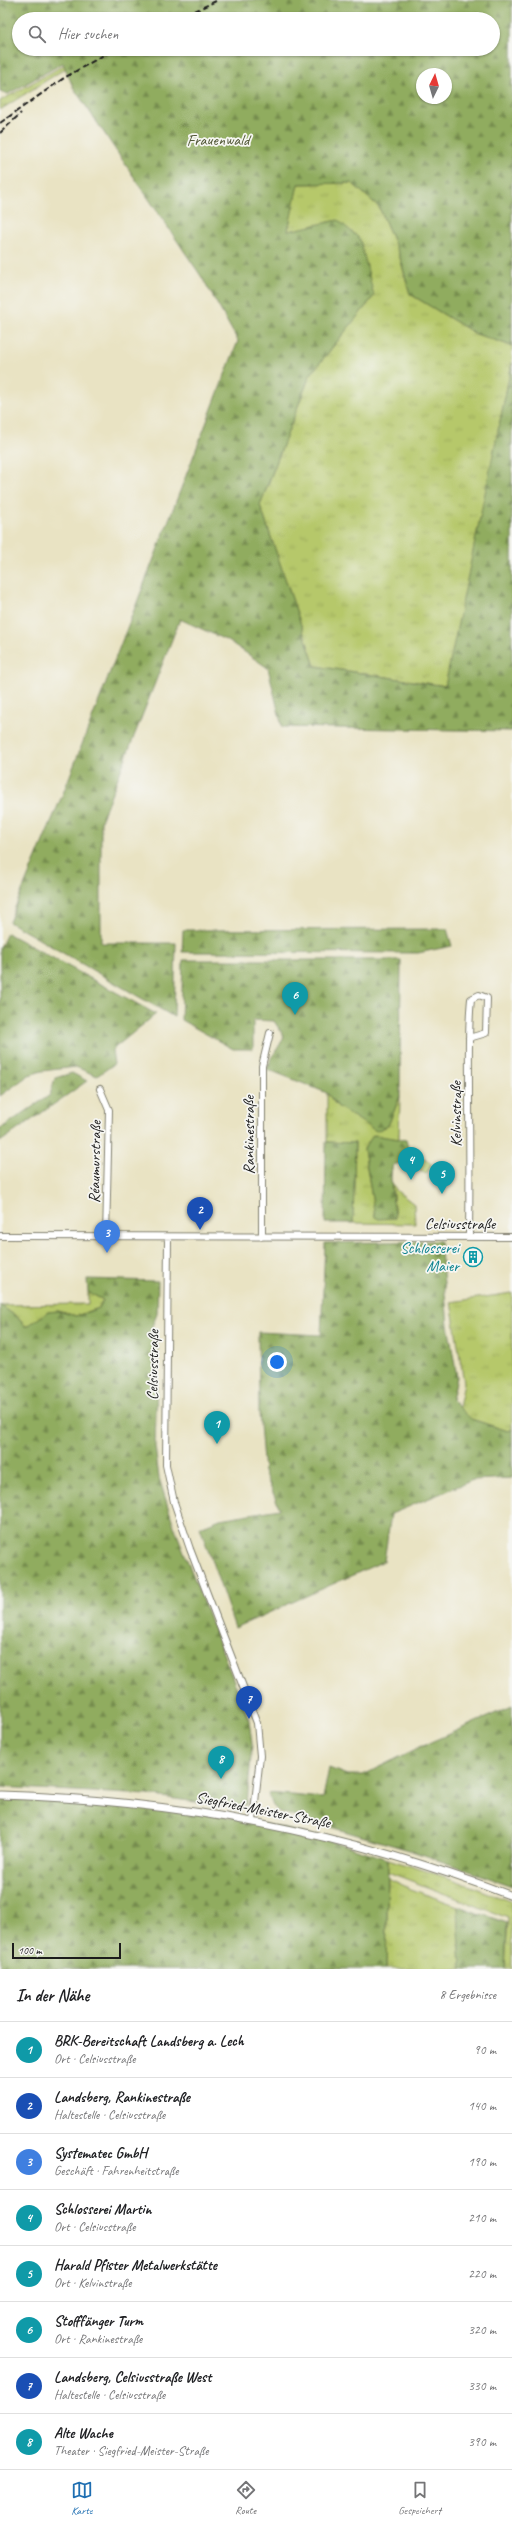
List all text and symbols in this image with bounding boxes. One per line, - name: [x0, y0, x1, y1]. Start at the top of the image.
- search box: [12, 12, 500, 56]
- icon: search: [26, 23, 48, 45]
- text: Hier suchen: [58, 25, 118, 44]
- north arrow: [416, 68, 452, 104]
- park label: Frauenwald: [187, 130, 252, 150]
- pin: 6: [282, 982, 308, 1015]
- street label: Kelvinstraße: [446, 1079, 466, 1147]
- street label: Rankinestraße: [239, 1094, 259, 1174]
- street label: Réaumurstraße: [84, 1119, 106, 1203]
- pin: 4: [398, 1147, 424, 1180]
- pin: 5: [429, 1161, 455, 1194]
- pin: 2: [187, 1197, 213, 1230]
- street label: Celsiusstraße: [425, 1214, 497, 1234]
- pin: 3: [94, 1220, 120, 1253]
- place label: Schlosserei Maier: [400, 1238, 461, 1276]
- building icon: Schlosserei Maier: [462, 1246, 484, 1268]
- street label: Celsiusstraße: [142, 1328, 164, 1400]
- your location: [267, 1352, 287, 1372]
- pin: 1: [204, 1411, 230, 1444]
- pin: 7: [236, 1686, 262, 1719]
- pin: 8: [208, 1746, 234, 1779]
- street label: Siegfried-Meister-Straße: [194, 1787, 334, 1833]
- scale bar: [12, 1941, 121, 1960]
- text: 100 m: [18, 1943, 42, 1957]
- text: In der Nähe: [16, 1985, 89, 2006]
- text: 8 Ergebnisse: [440, 1987, 496, 2003]
- text: BRK-Bereitschaft Landsberg a. Lech: [54, 2032, 244, 2051]
- text: 1: [26, 2042, 32, 2058]
- text: 90 m: [474, 2042, 496, 2058]
- text: Ort · Celsiusstraße: [54, 2051, 135, 2067]
- text: Landsberg, Rankinestraße: [54, 2088, 190, 2107]
- text: 2: [26, 2098, 32, 2114]
- text: 140 m: [468, 2098, 496, 2114]
- text: Haltestelle · Celsiusstraße: [54, 2107, 165, 2123]
- text: Systematec GmbH: [54, 2144, 147, 2163]
- text: 3: [26, 2154, 32, 2170]
- text: 190 m: [468, 2154, 496, 2170]
- text: Geschäft · Fahrenheitstraße: [54, 2163, 178, 2179]
- text: Schlosserei Martin: [54, 2200, 151, 2219]
- text: 4: [26, 2210, 32, 2226]
- text: 210 m: [468, 2210, 496, 2226]
- text: Ort · Celsiusstraße: [54, 2219, 135, 2235]
- text: Harald Pfister Metalwerkstätte: [54, 2256, 217, 2275]
- text: 5: [26, 2266, 32, 2282]
- text: 220 m: [468, 2266, 496, 2282]
- text: Ort · Kelvinstraße: [54, 2275, 131, 2291]
- text: Stofffänger Turm: [54, 2312, 143, 2331]
- text: 6: [26, 2322, 32, 2338]
- text: 320 m: [468, 2322, 496, 2338]
- text: Ort · Rankinestraße: [54, 2331, 142, 2347]
- text: Landsberg, Celsiusstraße West: [54, 2368, 211, 2387]
- text: 7: [26, 2378, 32, 2394]
- text: 330 m: [468, 2378, 496, 2394]
- text: Haltestelle · Celsiusstraße: [54, 2387, 165, 2403]
- text: Alte Wache: [54, 2424, 113, 2443]
- text: 8: [26, 2434, 32, 2450]
- text: 390 m: [468, 2434, 496, 2450]
- text: Theater · Siegfried-Meister-Straße: [54, 2443, 208, 2459]
- tab: Karte: [71, 2479, 93, 2517]
- tab: Route: [235, 2479, 257, 2517]
- tab: Gespeichert: [398, 2479, 441, 2517]

